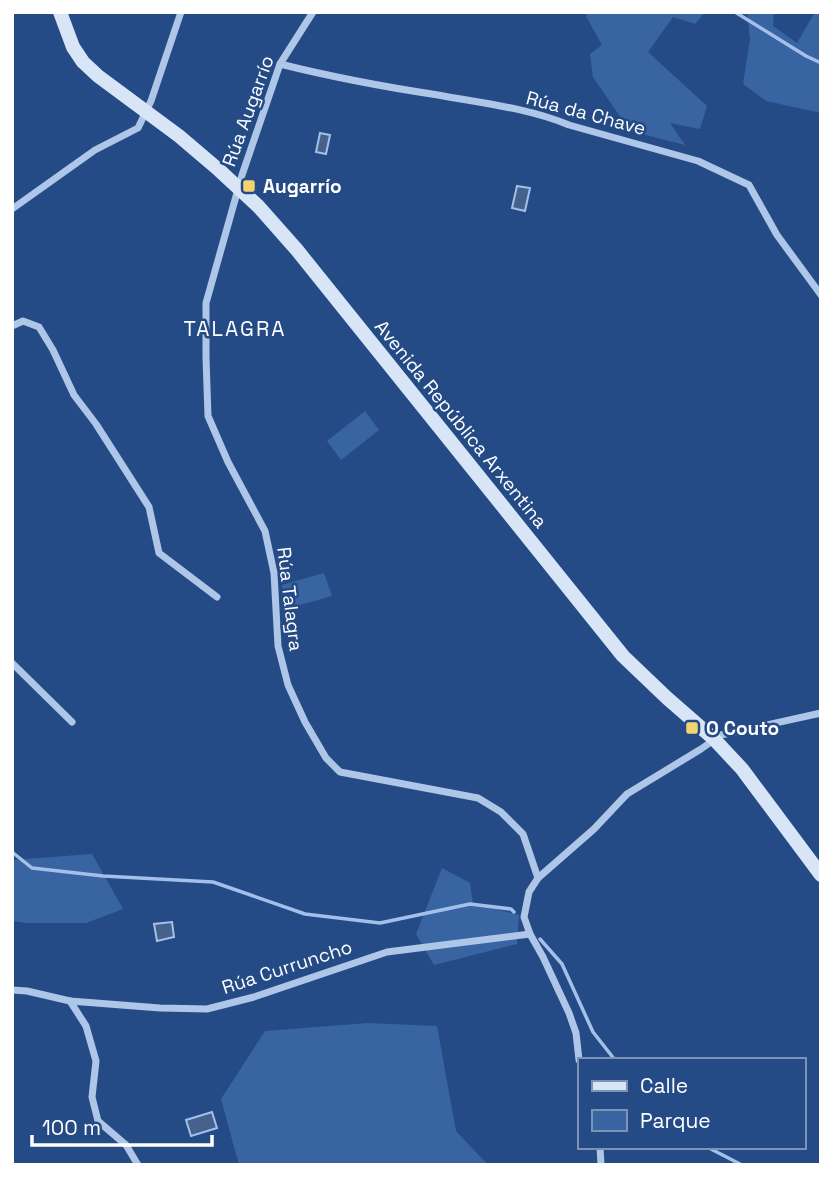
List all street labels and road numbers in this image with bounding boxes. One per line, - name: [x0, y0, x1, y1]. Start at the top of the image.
- street label: Rúa Augarrío: [216, 52, 280, 170]
- street label: Rúa da Chave: [523, 85, 649, 141]
- street label: Avenida República Arxentina: [369, 315, 553, 533]
- street label: Rúa Talagra: [271, 546, 309, 653]
- street label: Rúa Curruncho: [219, 934, 355, 1000]

